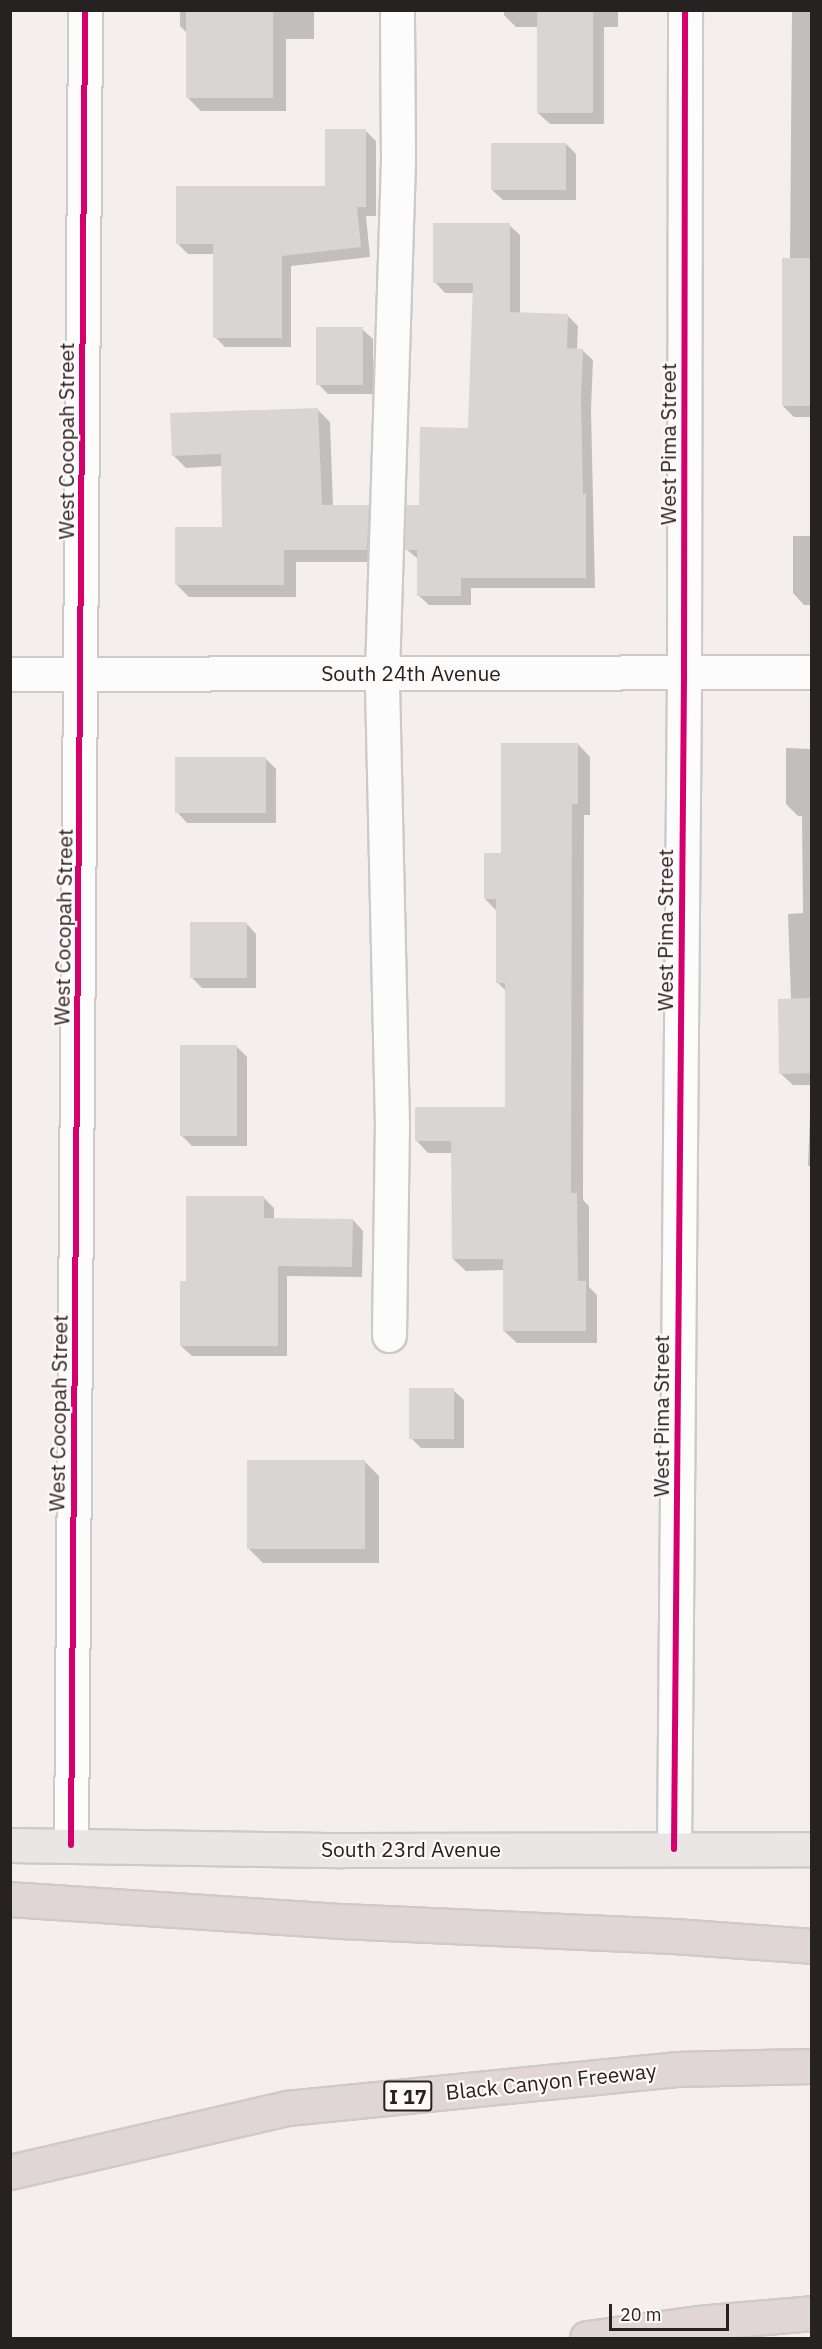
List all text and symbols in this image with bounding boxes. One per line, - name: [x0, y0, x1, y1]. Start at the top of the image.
- street label: West Cocopah Street: [53, 342, 79, 540]
- street label: West Pima Street: [655, 363, 681, 525]
- street label: South 24th Avenue: [321, 660, 501, 686]
- street label: West Cocopah Street: [49, 828, 77, 1026]
- street label: West Pima Street: [652, 849, 678, 1011]
- street label: West Cocopah Street: [44, 1314, 72, 1512]
- street label: West Pima Street: [648, 1335, 674, 1497]
- street label: South 23rd Avenue: [321, 1836, 501, 1862]
- street label: Black Canyon Freeway: [444, 2057, 658, 2105]
- road number: I 17: [382, 2079, 434, 2113]
- scale bar: [612, 2292, 732, 2330]
- text: 20 m: [620, 2303, 662, 2326]

